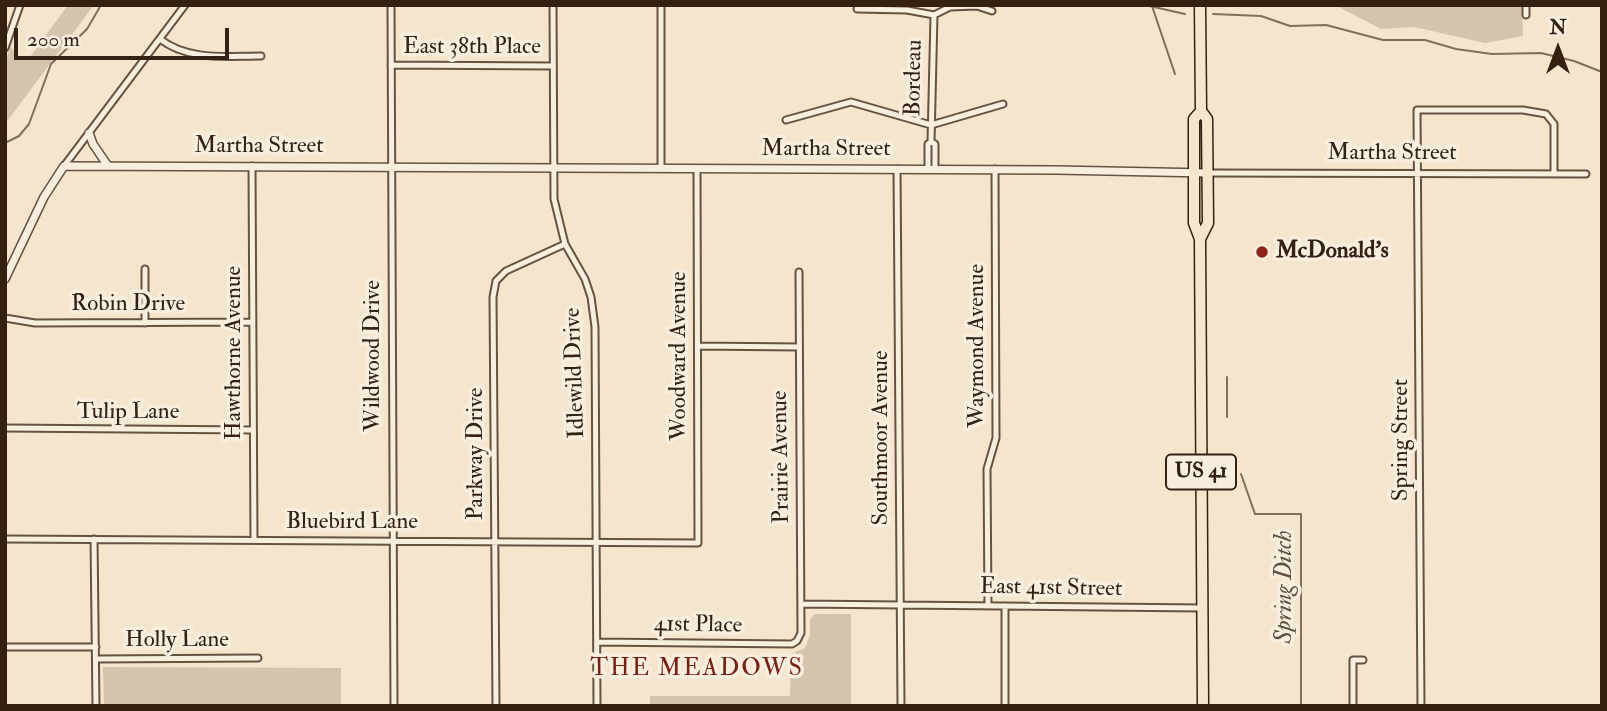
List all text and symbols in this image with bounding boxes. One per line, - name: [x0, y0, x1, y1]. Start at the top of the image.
- scale bar: [18, 14, 233, 58]
- north arrow: [1523, 14, 1593, 84]
- text: N: [1549, 16, 1567, 40]
- text: 200 m: [27, 26, 80, 53]
- street label: East 38th Place: [403, 34, 541, 62]
- street label: Bordeau: [901, 39, 929, 117]
- street label: Martha Street: [194, 133, 324, 161]
- street label: Martha Street: [761, 136, 891, 164]
- street label: Martha Street: [1327, 140, 1457, 168]
- place label: McDonald's: [1276, 238, 1389, 266]
- marker: McDonald's: [1254, 244, 1270, 260]
- street label: Waymond Avenue: [964, 264, 992, 428]
- street label: Hawthorne Avenue: [221, 266, 249, 440]
- street label: Woodward Avenue: [666, 271, 694, 441]
- street label: Wildwood Drive: [360, 280, 388, 432]
- street label: Robin Drive: [71, 291, 185, 319]
- street label: Idlewild Drive: [560, 307, 592, 439]
- street label: Southmoor Avenue: [868, 350, 896, 526]
- street label: Spring Street: [1388, 379, 1416, 501]
- street label: Parkway Drive: [463, 388, 491, 520]
- street label: Prairie Avenue: [767, 390, 797, 524]
- street label: Tulip Lane: [77, 399, 179, 427]
- road number: US 41: [1166, 454, 1236, 490]
- street label: Bluebird Lane: [286, 509, 418, 537]
- water label: Spring Ditch: [1272, 531, 1300, 643]
- street label: East 41st Street: [980, 574, 1122, 604]
- street label: 41st Place: [654, 611, 742, 641]
- street label: Holly Lane: [125, 627, 229, 655]
- district label: THE MEADOWS: [592, 656, 802, 684]

